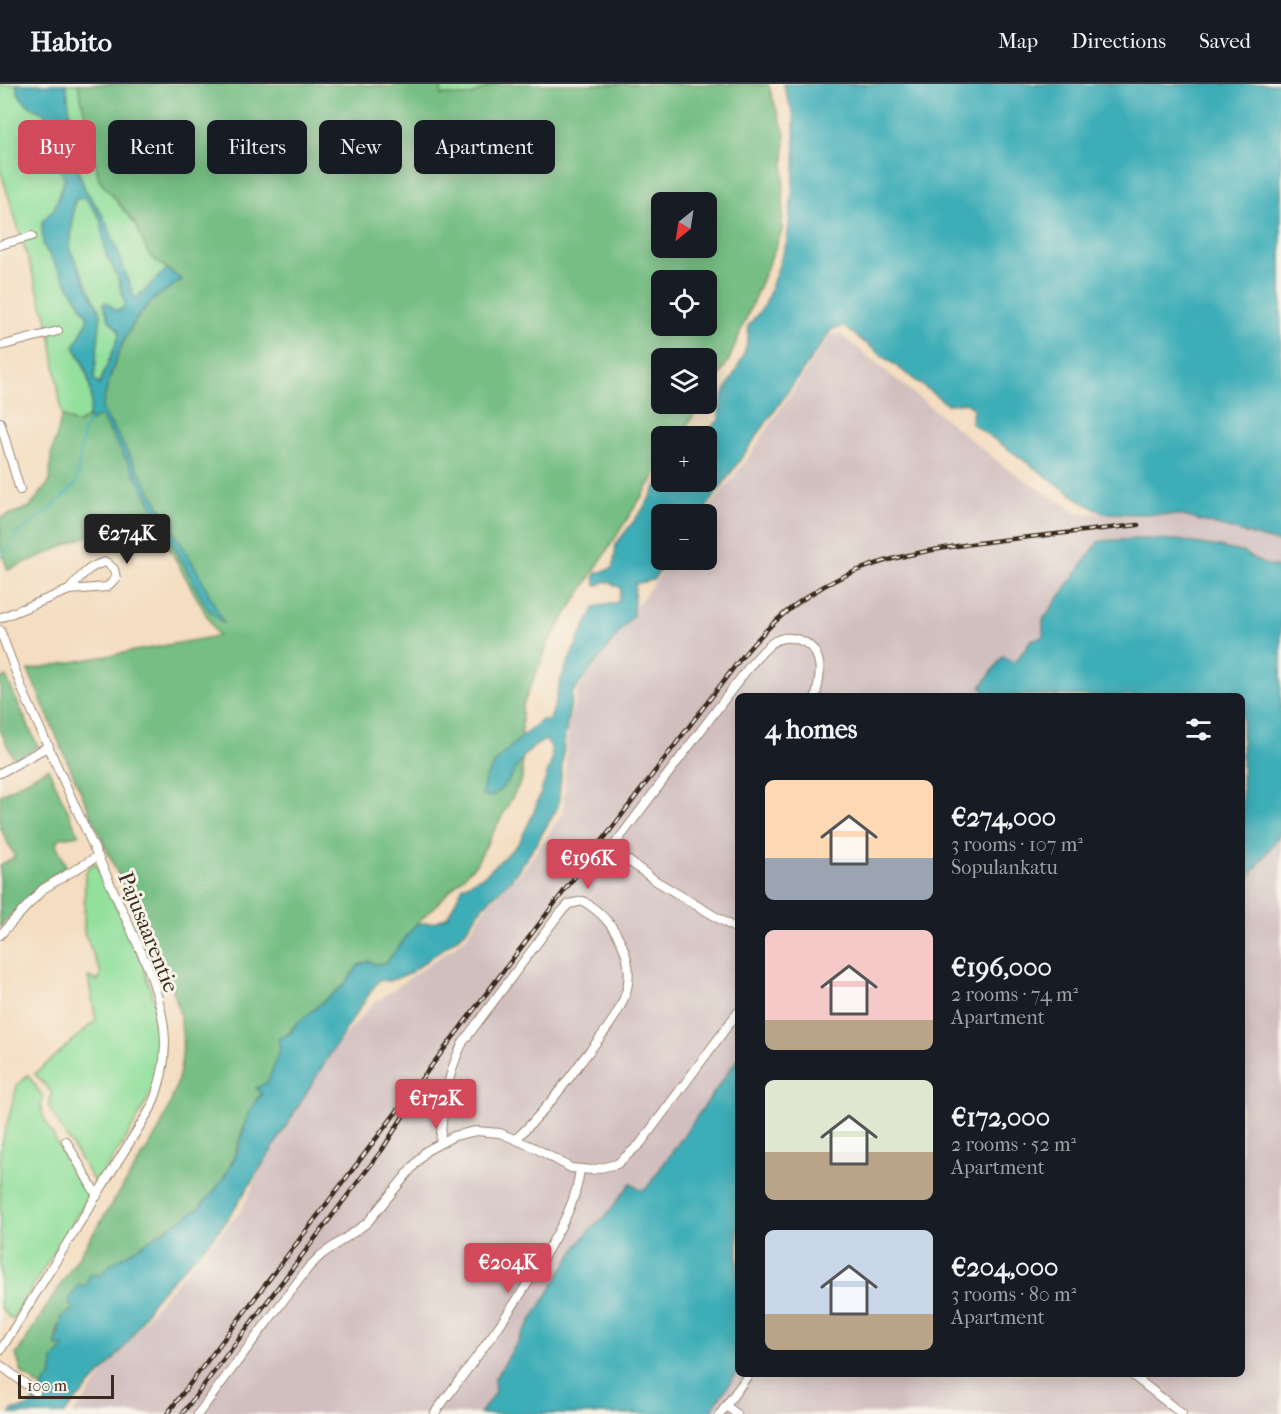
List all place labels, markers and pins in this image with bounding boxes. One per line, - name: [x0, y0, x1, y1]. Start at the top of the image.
- pin: €274K: [85, 514, 169, 565]
- pin: €196K: [546, 839, 630, 890]
- pin: €172K: [394, 1079, 478, 1130]
- pin: €204K: [466, 1243, 550, 1294]

